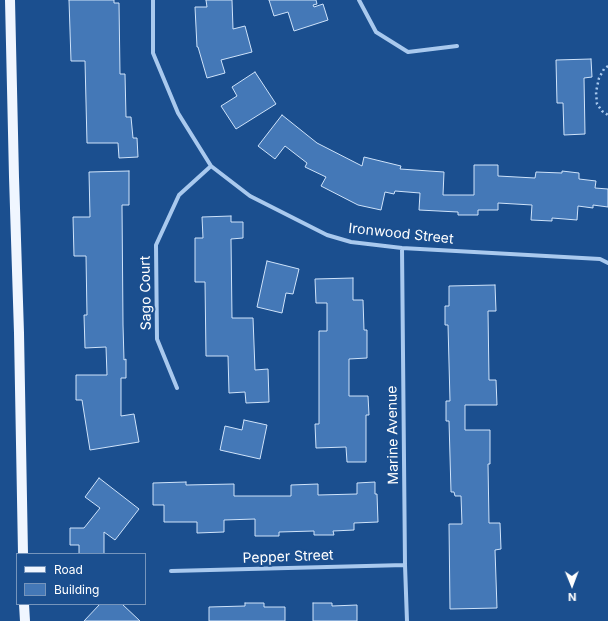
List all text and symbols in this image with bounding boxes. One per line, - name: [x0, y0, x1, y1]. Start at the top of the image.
- street label: Ironwood Street: [348, 220, 454, 248]
- street label: Sago Court: [137, 255, 155, 331]
- street label: Marine Avenue: [384, 385, 402, 485]
- street label: Pepper Street: [242, 547, 334, 567]
- legend: [16, 553, 146, 605]
- text: Road: [54, 562, 83, 577]
- north arrow: [552, 565, 592, 605]
- text: Building: [54, 582, 99, 597]
- text: N: [568, 590, 577, 604]

